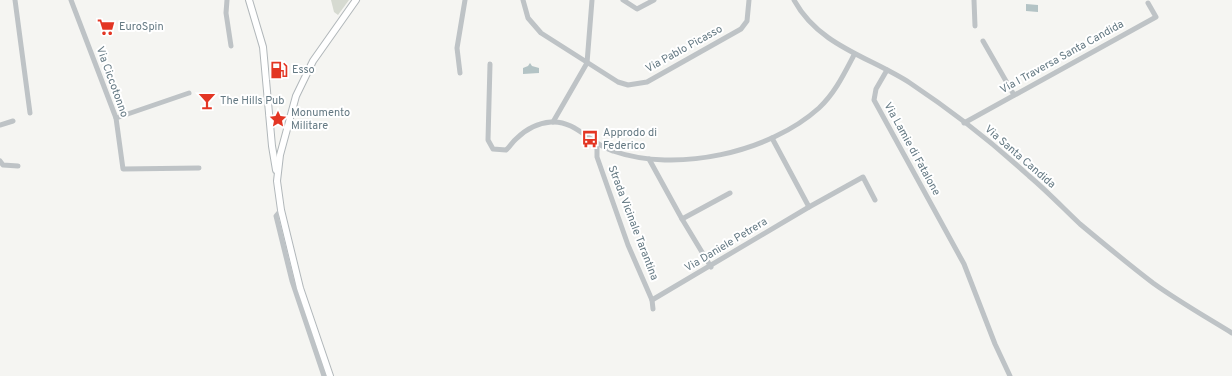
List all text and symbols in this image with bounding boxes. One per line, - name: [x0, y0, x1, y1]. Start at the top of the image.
- supermarket icon: EuroSpin: [96, 17, 116, 37]
- street label: Via I Traversa Santa Candida: [998, 17, 1127, 97]
- place label: EuroSpin: [119, 20, 164, 34]
- street label: Via Pablo Picasso: [643, 22, 725, 76]
- street label: Via Ciccotonno: [93, 45, 131, 119]
- fuel station icon: Esso: [269, 60, 289, 80]
- place label: Esso: [292, 63, 315, 77]
- bar icon: The Hills Pub: [197, 91, 217, 111]
- place label: The Hills Pub: [220, 94, 284, 108]
- street label: Via Lamie di Fatalone: [881, 100, 944, 198]
- place label: Monumento Militare: [291, 106, 350, 133]
- place icon: Monumento Militare: [268, 109, 288, 129]
- street label: Via Santa Candida: [982, 122, 1059, 192]
- place label: Approdo di Federico: [603, 126, 657, 153]
- bus stop icon: Approdo di Federico: [580, 129, 600, 149]
- street label: Strada Vicinale Tarantina: [605, 164, 661, 283]
- street label: Via Daniele Petrera: [682, 215, 770, 275]

